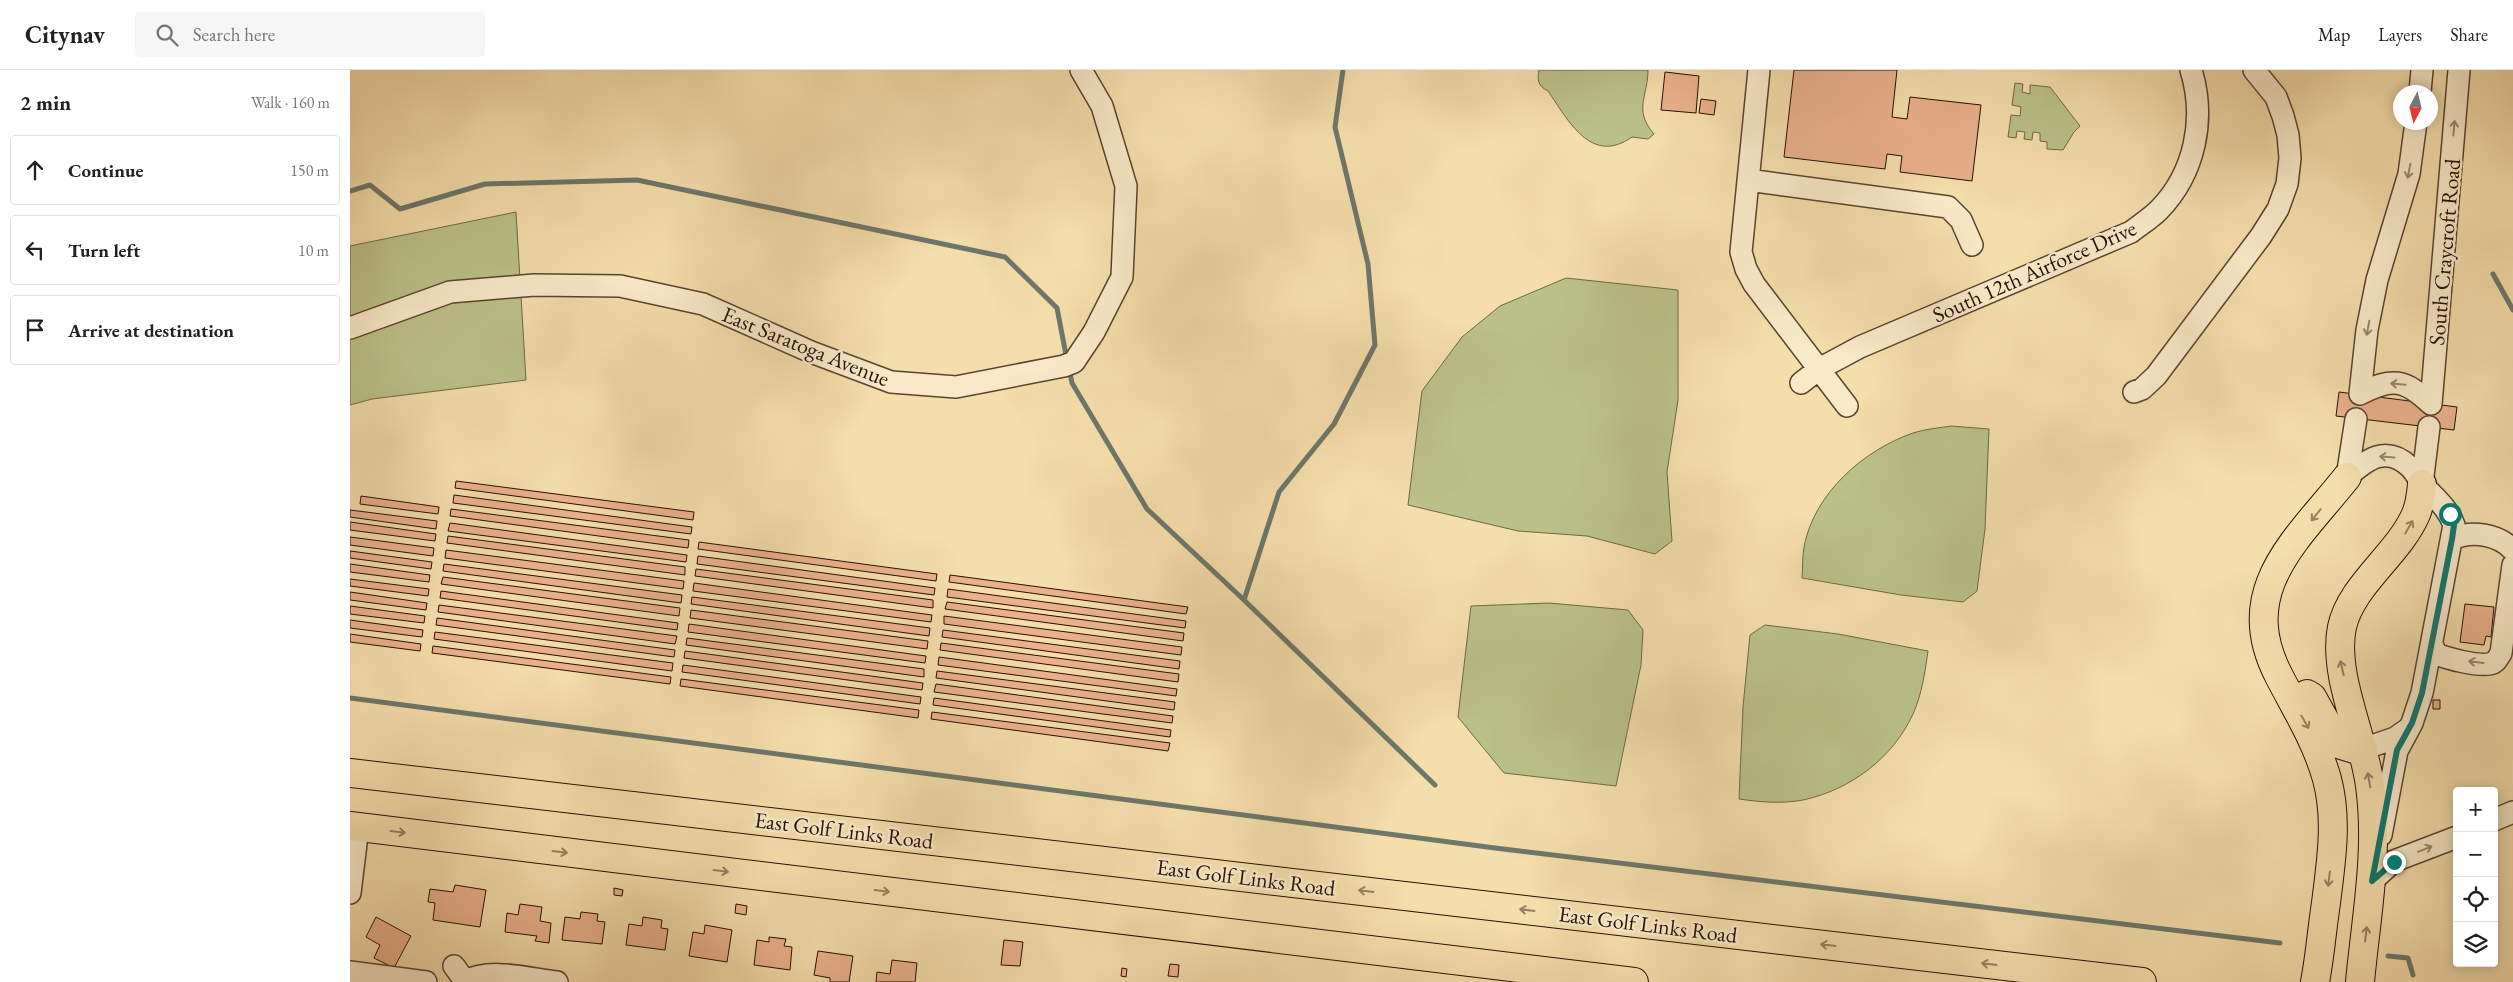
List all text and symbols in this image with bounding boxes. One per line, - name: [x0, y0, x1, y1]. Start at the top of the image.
- search box: [135, 12, 485, 57]
- text: Citynav: [25, 19, 105, 50]
- icon: search: [153, 21, 181, 49]
- text: Search here: [193, 22, 275, 47]
- text: Map: [2318, 23, 2350, 46]
- text: Layers: [2378, 23, 2422, 46]
- text: Share: [2450, 23, 2488, 46]
- north arrow: [2393, 85, 2438, 130]
- text: 2 min: [20, 89, 71, 116]
- text: Walk · 160 m: [251, 92, 330, 113]
- one-way arrow: [2449, 120, 2459, 136]
- icon: ahead: [21, 156, 49, 184]
- street label: South Craycroft Road: [2422, 157, 2467, 347]
- text: Continue: [68, 158, 143, 183]
- text: 150 m: [290, 160, 329, 181]
- one-way arrow: [2404, 162, 2413, 178]
- street label: South 12th Airforce Drive: [1928, 213, 2141, 329]
- icon: left: [21, 236, 49, 264]
- text: Turn left: [68, 238, 140, 263]
- text: 10 m: [298, 240, 329, 261]
- street label: East Saratoga Avenue: [718, 300, 894, 393]
- icon: arrive: [21, 316, 49, 344]
- text: Arrive at destination: [68, 318, 234, 343]
- one-way arrow: [2362, 319, 2372, 335]
- one-way arrow: [2390, 379, 2406, 388]
- one-way arrow: [2379, 453, 2395, 462]
- route start: [2439, 503, 2462, 526]
- one-way arrow: [2311, 509, 2322, 522]
- one-way arrow: [2404, 520, 2414, 535]
- one-way arrow: [2469, 657, 2485, 667]
- one-way arrow: [2337, 661, 2346, 677]
- one-way arrow: [2300, 714, 2310, 729]
- one-way arrow: [2364, 773, 2374, 789]
- map controls: [2453, 787, 2498, 967]
- button: +: [2453, 787, 2498, 832]
- street label: East Golf Links Road: [753, 805, 936, 856]
- one-way arrow: [390, 827, 406, 837]
- button: −: [2453, 832, 2498, 877]
- one-way arrow: [2417, 844, 2432, 853]
- one-way arrow: [551, 847, 567, 857]
- route end: [2383, 851, 2406, 874]
- street label: East Golf Links Road: [1155, 852, 1338, 903]
- one-way arrow: [713, 866, 729, 876]
- one-way arrow: [2324, 871, 2334, 887]
- button: locate: [2453, 877, 2498, 922]
- one-way arrow: [874, 886, 890, 896]
- one-way arrow: [1358, 886, 1374, 896]
- street label: East Golf Links Road: [1557, 899, 1740, 950]
- one-way arrow: [1520, 905, 1536, 915]
- button: layers: [2453, 922, 2498, 967]
- one-way arrow: [2361, 926, 2371, 942]
- one-way arrow: [1820, 940, 1836, 950]
- one-way arrow: [1982, 959, 1998, 969]

